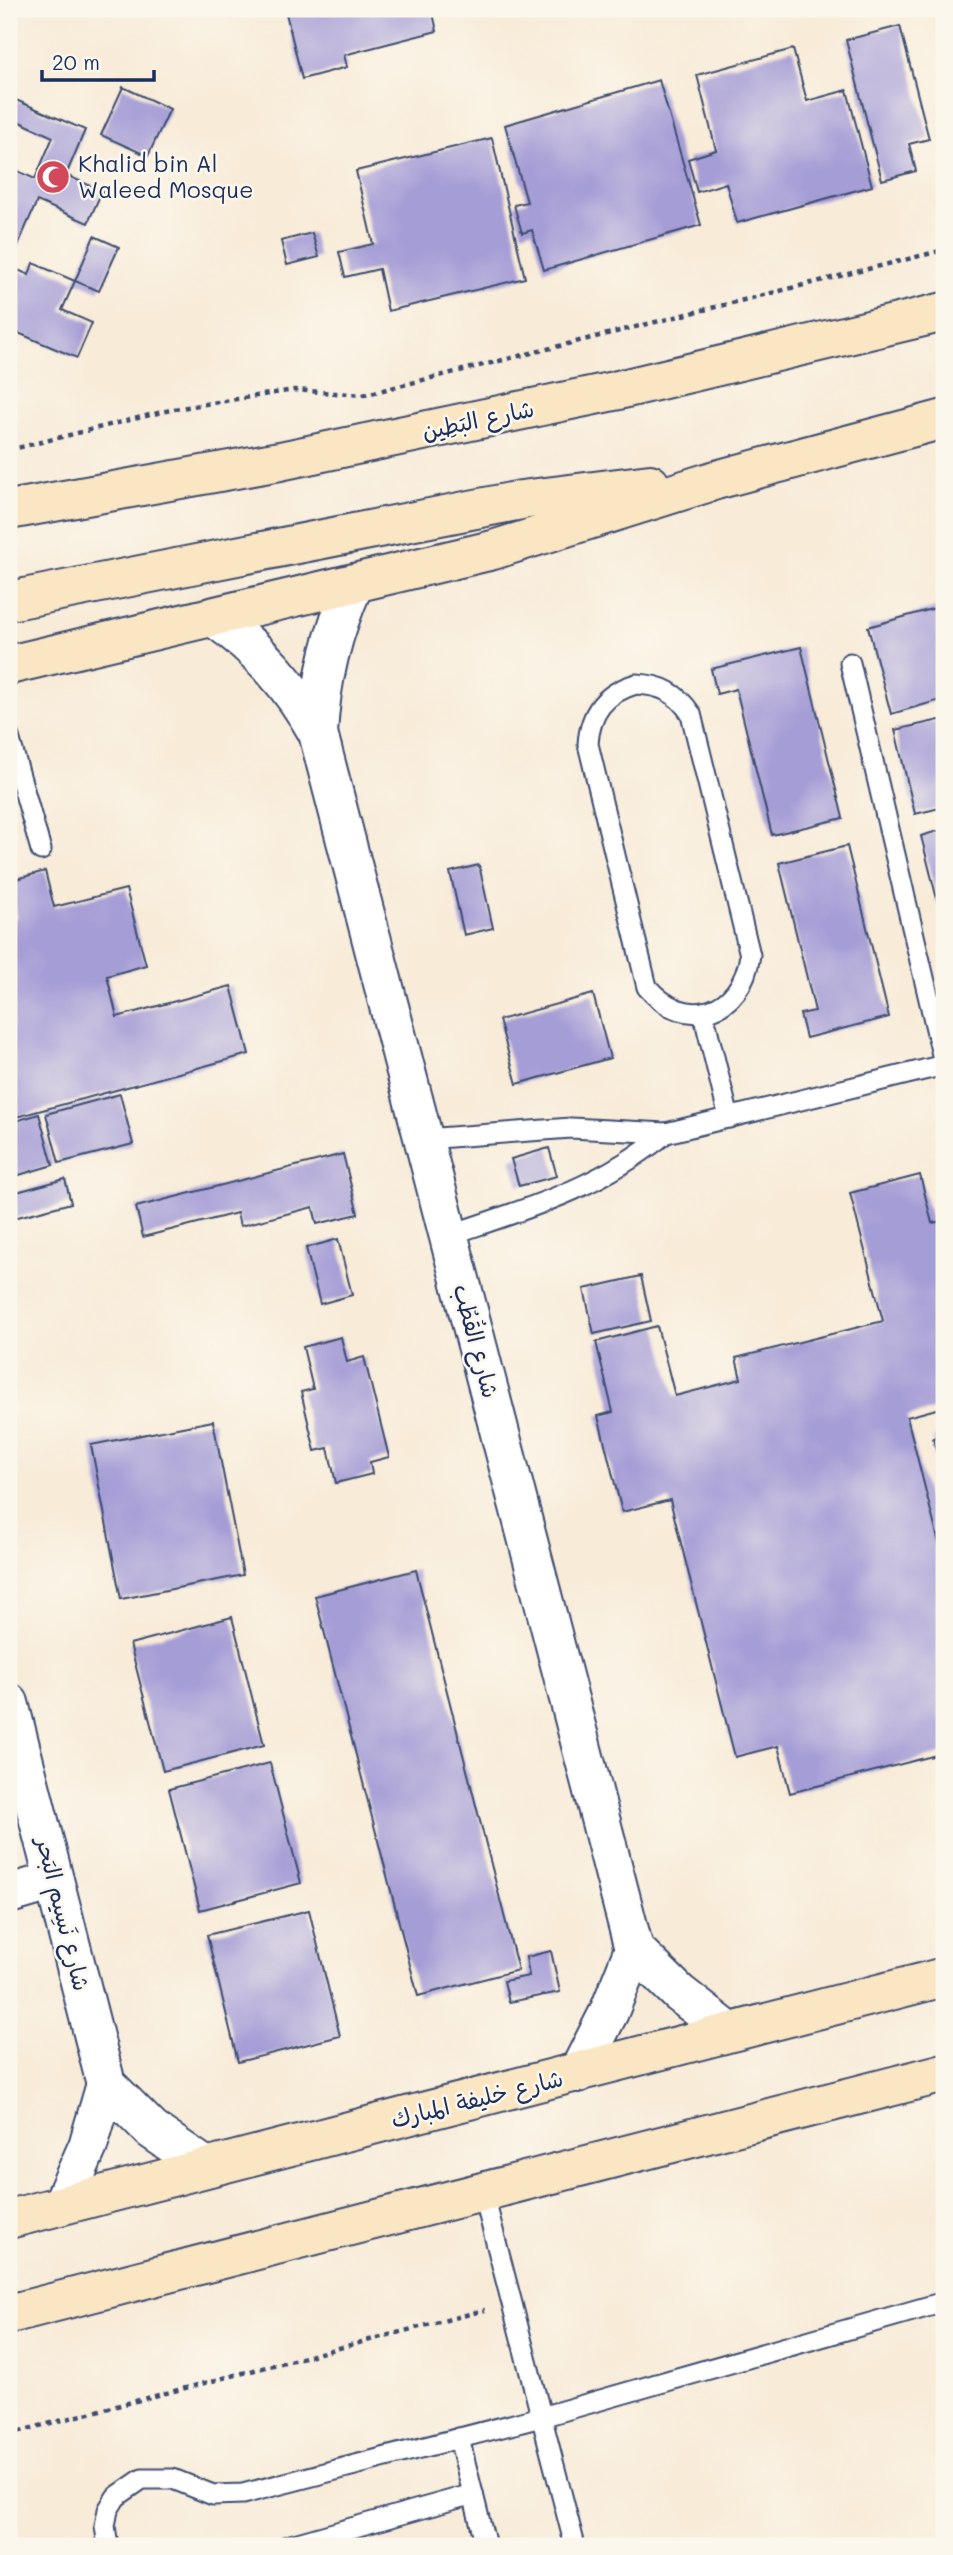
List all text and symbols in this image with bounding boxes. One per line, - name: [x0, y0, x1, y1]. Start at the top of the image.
- scale bar: [42, 38, 154, 82]
- text: 20 m: [52, 48, 100, 75]
- place label: Khalid bin Al Waleed Mosque: [78, 148, 253, 204]
- mosque icon: Khalid bin Al Waleed Mosque: [34, 158, 72, 196]
- street label: شارع البَطِين: [419, 392, 537, 448]
- street label: شارع القُطُب: [445, 1281, 507, 1401]
- street label: شارع نَسِيم البَحر: [26, 1832, 98, 1995]
- street label: شارع خليفة المبارك: [388, 2062, 566, 2136]

